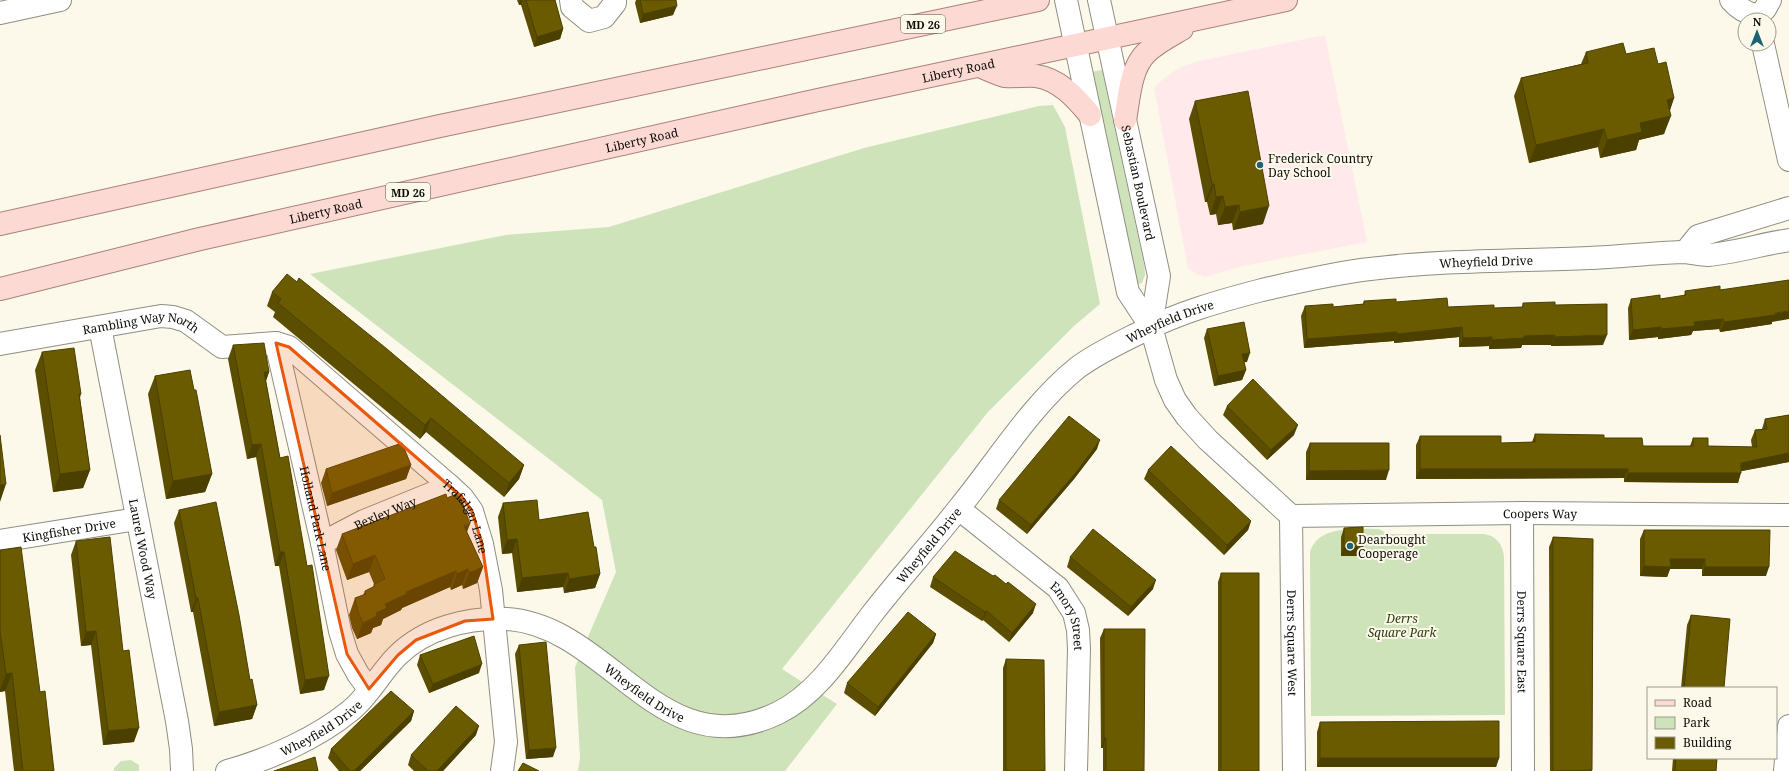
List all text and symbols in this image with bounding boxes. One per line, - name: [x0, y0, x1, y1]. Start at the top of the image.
- north arrow: [1737, 12, 1777, 52]
- text: N: [1753, 14, 1762, 29]
- road number: MD 26: [901, 15, 945, 33]
- street label: Liberty Road: [920, 54, 997, 86]
- street label: Liberty Road: [604, 123, 680, 156]
- street label: Sebastian Boulevard: [1118, 123, 1160, 243]
- place label: Frederick Country Day School: [1268, 150, 1373, 181]
- marker: Frederick Country Day School: [1255, 160, 1265, 170]
- road number: MD 26: [386, 183, 430, 201]
- street label: Liberty Road: [288, 194, 364, 227]
- street label: Wheyfield Drive: [1439, 251, 1533, 271]
- street label: Wheyfield Drive: [1123, 295, 1216, 347]
- street label: Rambling Way North: [81, 307, 203, 338]
- street label: Holland Park Lane: [296, 464, 336, 573]
- street label: Trafalgar Lane: [439, 475, 492, 555]
- street label: Bexley Way: [351, 492, 419, 533]
- street label: Laurel Wood Way: [125, 497, 162, 601]
- street label: Wheyfield Drive: [892, 504, 965, 587]
- street label: Coopers Way: [1503, 504, 1577, 522]
- street label: Kingfisher Drive: [21, 514, 117, 546]
- place label: Dearbought Cooperage: [1358, 531, 1426, 562]
- marker: Dearbought Cooperage: [1345, 541, 1355, 551]
- street label: Emory Street: [1047, 577, 1088, 651]
- street label: Derrs Square West: [1283, 590, 1302, 696]
- street label: Derrs Square East: [1514, 591, 1531, 693]
- park label: Derrs Square Park: [1368, 610, 1437, 641]
- street label: Wheyfield Drive: [601, 659, 687, 726]
- legend: [1647, 687, 1777, 759]
- text: Road: [1683, 694, 1713, 711]
- street label: Wheyfield Drive: [277, 696, 366, 760]
- text: Park: [1683, 714, 1711, 731]
- text: Building: [1683, 734, 1732, 751]

